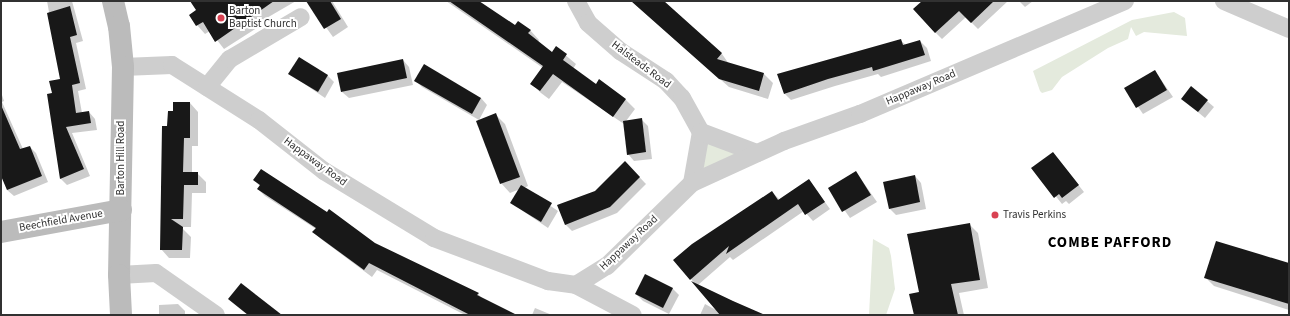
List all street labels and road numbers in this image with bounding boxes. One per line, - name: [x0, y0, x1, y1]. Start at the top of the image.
- street label: Halsteads Road: [609, 38, 673, 92]
- street label: Happaway Road: [884, 67, 958, 109]
- street label: Barton Hill Road: [114, 121, 128, 195]
- street label: Happaway Road: [281, 135, 349, 189]
- street label: Beechfield Avenue: [18, 207, 104, 235]
- street label: Happaway Road: [597, 213, 661, 273]

